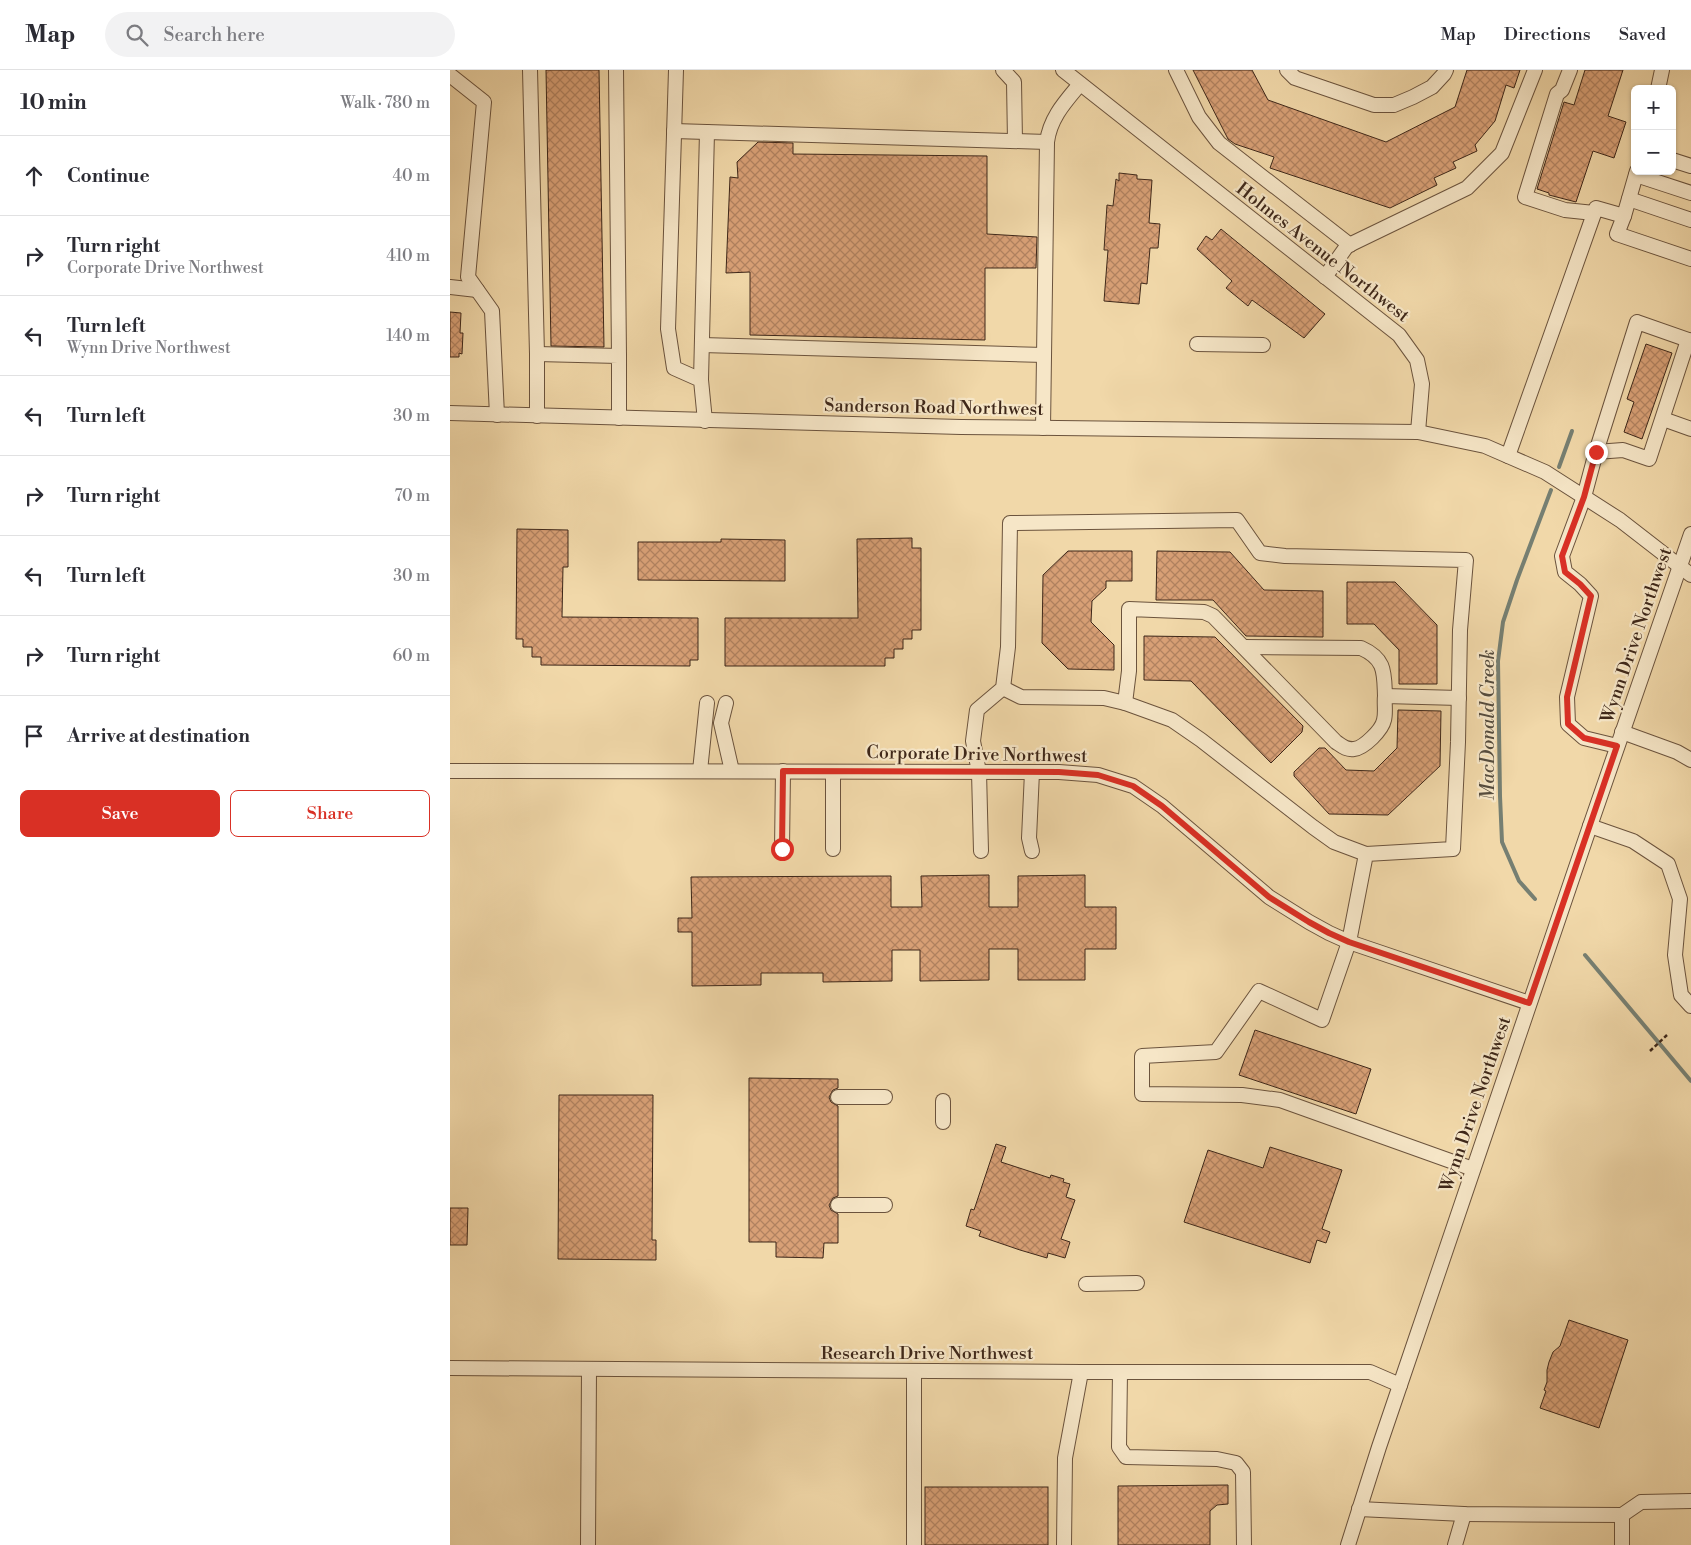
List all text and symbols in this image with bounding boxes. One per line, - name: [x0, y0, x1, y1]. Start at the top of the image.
- search box: [105, 12, 455, 57]
- text: Map: [25, 20, 75, 50]
- icon: search: [123, 21, 151, 49]
- text: Search here: [163, 23, 265, 47]
- text: Map: [1440, 23, 1476, 46]
- text: Directions: [1504, 23, 1591, 46]
- text: Saved: [1619, 23, 1666, 46]
- map controls: [1631, 85, 1676, 175]
- button: +: [1631, 85, 1676, 130]
- text: 10 min: [20, 90, 87, 116]
- text: Walk · 780 m: [341, 93, 430, 113]
- button: −: [1631, 130, 1676, 175]
- icon: ahead: [20, 162, 48, 190]
- text: Continue: [67, 164, 150, 188]
- text: 40 m: [393, 166, 430, 186]
- street label: Holmes Avenue Northwest: [1231, 177, 1415, 328]
- text: Turn right: [67, 234, 160, 258]
- icon: right: [20, 242, 48, 270]
- text: 410 m: [386, 246, 430, 266]
- text: Corporate Drive Northwest: [67, 258, 264, 278]
- text: Turn left: [67, 314, 146, 338]
- icon: left: [20, 322, 48, 350]
- text: 140 m: [386, 326, 430, 346]
- text: Wynn Drive Northwest: [67, 338, 231, 358]
- street label: Sanderson Road Northwest: [824, 394, 1045, 421]
- icon: left: [20, 402, 48, 430]
- text: Turn left: [67, 404, 146, 428]
- text: 30 m: [393, 406, 430, 426]
- route end: [1585, 441, 1608, 464]
- icon: right: [20, 482, 48, 510]
- text: Turn right: [67, 484, 160, 508]
- text: 70 m: [394, 486, 430, 506]
- street label: Wynn Drive Northwest: [1595, 544, 1678, 727]
- icon: left: [20, 562, 48, 590]
- text: Turn left: [67, 564, 146, 588]
- text: 30 m: [393, 566, 430, 586]
- icon: right: [20, 642, 48, 670]
- text: Turn right: [67, 644, 160, 668]
- text: 60 m: [392, 646, 430, 666]
- water label: MacDonald Creek: [1476, 649, 1500, 800]
- icon: arrive: [20, 722, 48, 750]
- text: Arrive at destination: [67, 724, 250, 748]
- street label: Corporate Drive Northwest: [866, 741, 1088, 768]
- button: Save: [20, 790, 220, 837]
- button: Share: [230, 790, 430, 837]
- route start: [771, 838, 794, 861]
- street label: Wynn Drive Northwest: [1434, 1013, 1517, 1196]
- street label: Research Drive Northwest: [821, 1342, 1034, 1365]

